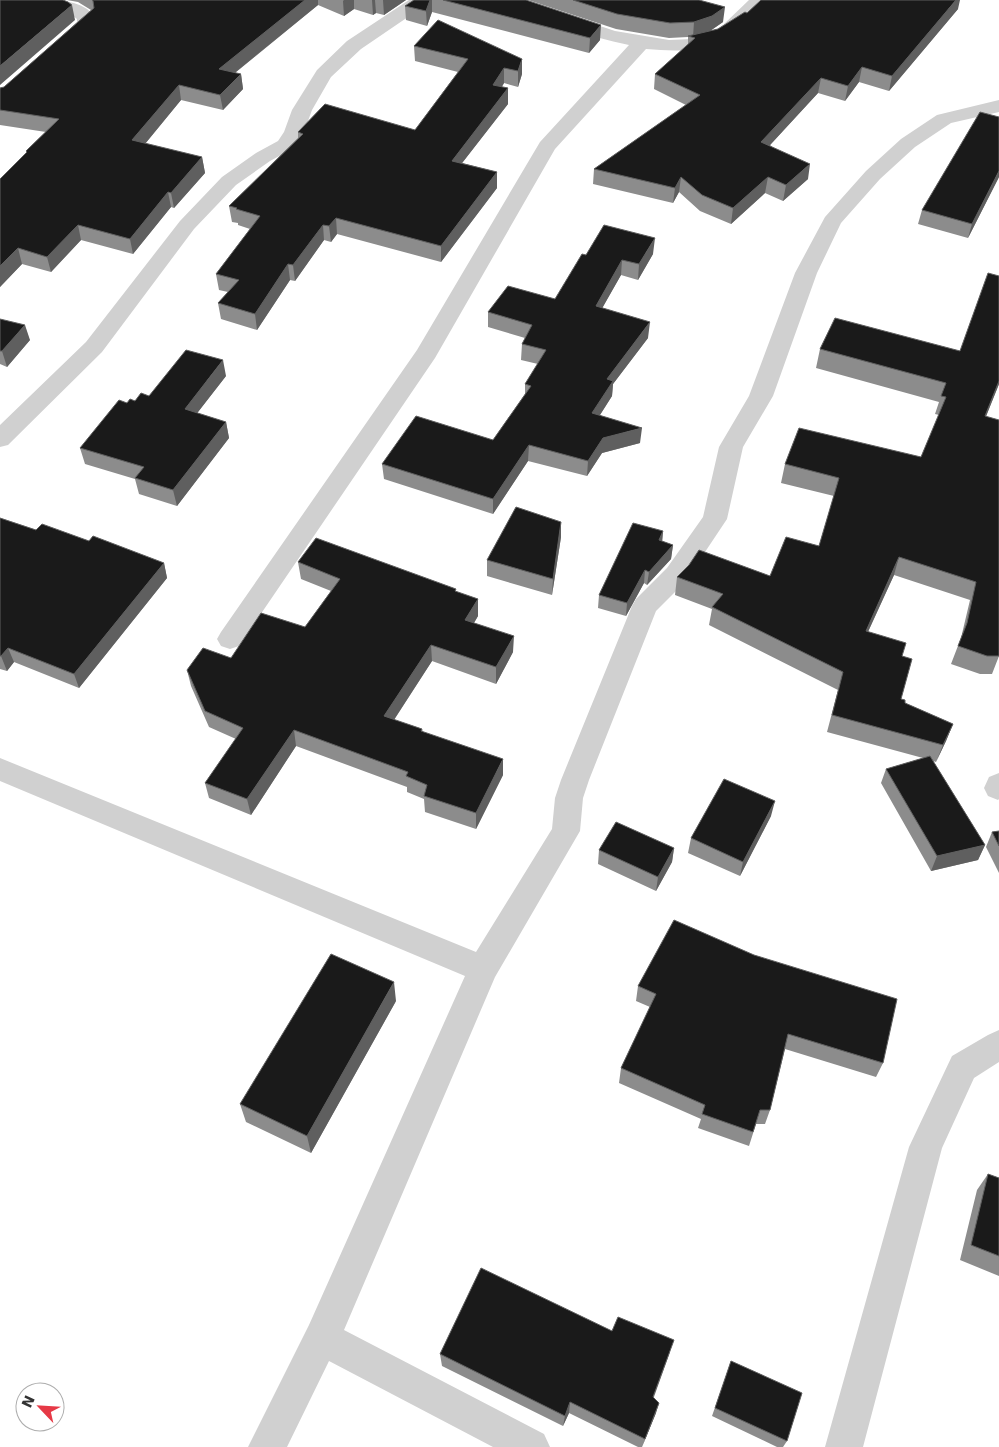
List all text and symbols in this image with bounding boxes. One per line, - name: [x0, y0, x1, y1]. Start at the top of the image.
- north arrow: [15, 1382, 65, 1432]
- text: N: [18, 1393, 38, 1410]

